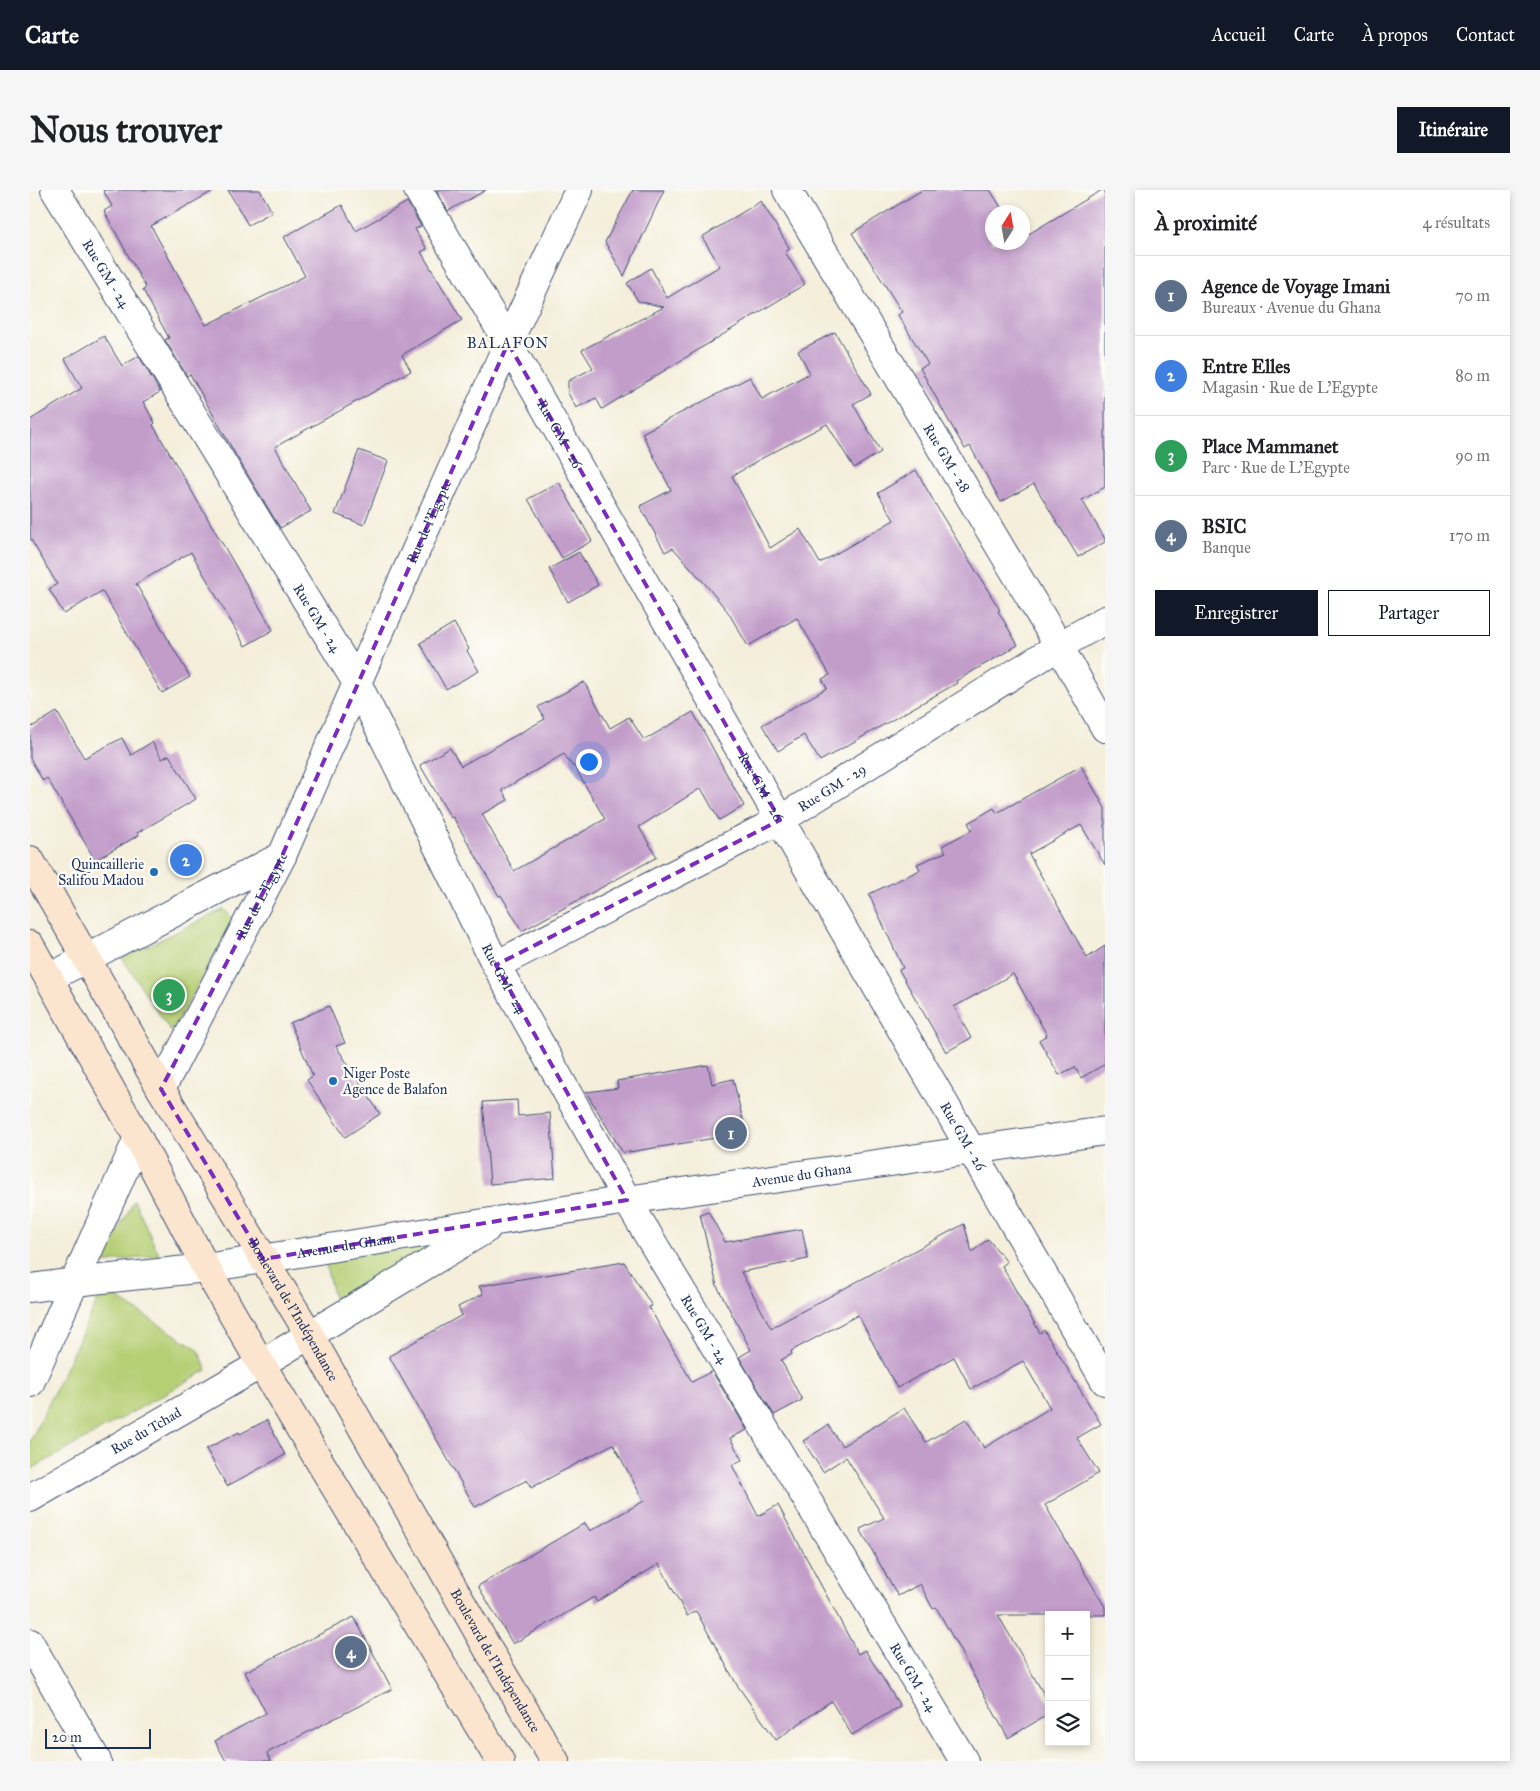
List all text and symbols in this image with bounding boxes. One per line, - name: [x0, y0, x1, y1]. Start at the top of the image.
- text: Carte: [25, 20, 79, 50]
- text: Accueil: [1212, 24, 1266, 46]
- text: Carte: [1294, 24, 1334, 46]
- text: À propos: [1362, 24, 1428, 46]
- text: Contact: [1456, 24, 1515, 46]
- button: Itinéraire: [1397, 107, 1510, 153]
- text: Nous trouver: [30, 109, 222, 152]
- north arrow: [985, 205, 1030, 250]
- text: À proximité: [1155, 210, 1257, 236]
- text: 4 résultats: [1423, 213, 1490, 232]
- street label: Rue GM - 24: [79, 236, 134, 312]
- text: Agence de Voyage Imani: [1202, 275, 1390, 298]
- text: 1: [1168, 286, 1174, 305]
- text: 70 m: [1455, 286, 1490, 305]
- text: Bureaux · Avenue du Ghana: [1202, 298, 1381, 317]
- district label: BALAFON: [467, 334, 549, 352]
- text: Entre Elles: [1202, 355, 1290, 378]
- text: 2: [1167, 366, 1175, 385]
- text: 80 m: [1455, 366, 1490, 385]
- text: Magasin · Rue de L'Egypte: [1202, 378, 1378, 397]
- street label: Rue GM - 26: [533, 396, 587, 472]
- street label: Rue GM - 28: [920, 421, 974, 495]
- text: Place Mammanet: [1202, 435, 1339, 458]
- text: 3: [1168, 446, 1174, 465]
- text: 90 m: [1455, 446, 1490, 465]
- text: Parc · Rue de L'Egypte: [1202, 458, 1350, 477]
- street label: Rue de l'Egypte: [403, 477, 455, 566]
- text: BSIC: [1202, 515, 1246, 538]
- text: 4: [1167, 526, 1175, 545]
- text: 170 m: [1449, 526, 1490, 545]
- text: Banque: [1202, 538, 1251, 557]
- street label: Rue GM - 24: [290, 581, 345, 656]
- button: Enregistrer: [1155, 590, 1318, 636]
- button: Partager: [1328, 590, 1490, 636]
- your location: [576, 749, 602, 775]
- street label: Rue GM - 26: [735, 749, 788, 825]
- street label: Rue GM - 29: [795, 760, 869, 815]
- pin: 2: [170, 841, 202, 879]
- street label: Rue de L'Egypte: [232, 849, 291, 942]
- place label: Quincaillerie Salifou Madou: [58, 856, 145, 889]
- marker: Quincaillerie Salifou Madou: [148, 866, 160, 878]
- street label: Rue GM - 24: [478, 940, 530, 1017]
- pin: 3: [153, 976, 185, 1014]
- place label: Niger Poste Agence de Balafon: [342, 1065, 448, 1098]
- marker: Niger Poste Agence de Balafon: [327, 1075, 339, 1087]
- street label: Rue GM - 26: [937, 1099, 990, 1174]
- pin: 1: [715, 1114, 747, 1152]
- street label: Avenue du Ghana: [750, 1159, 852, 1191]
- street label: Avenue du Ghana: [294, 1229, 397, 1262]
- street label: Boulevard de l'Indépendance: [244, 1235, 343, 1384]
- street label: Rue GM - 24: [677, 1291, 732, 1367]
- street label: Rue du Tchad: [108, 1404, 184, 1458]
- street label: Boulevard de l'Indépendance: [447, 1586, 544, 1735]
- map controls: [1045, 1611, 1090, 1746]
- button: +: [1045, 1611, 1090, 1656]
- pin: 4: [335, 1633, 367, 1671]
- street label: Rue GM - 24: [886, 1639, 941, 1715]
- button: −: [1045, 1656, 1090, 1701]
- button: layers: [1045, 1701, 1090, 1746]
- scale bar: [45, 1726, 151, 1749]
- text: 20 m: [52, 1729, 82, 1746]

